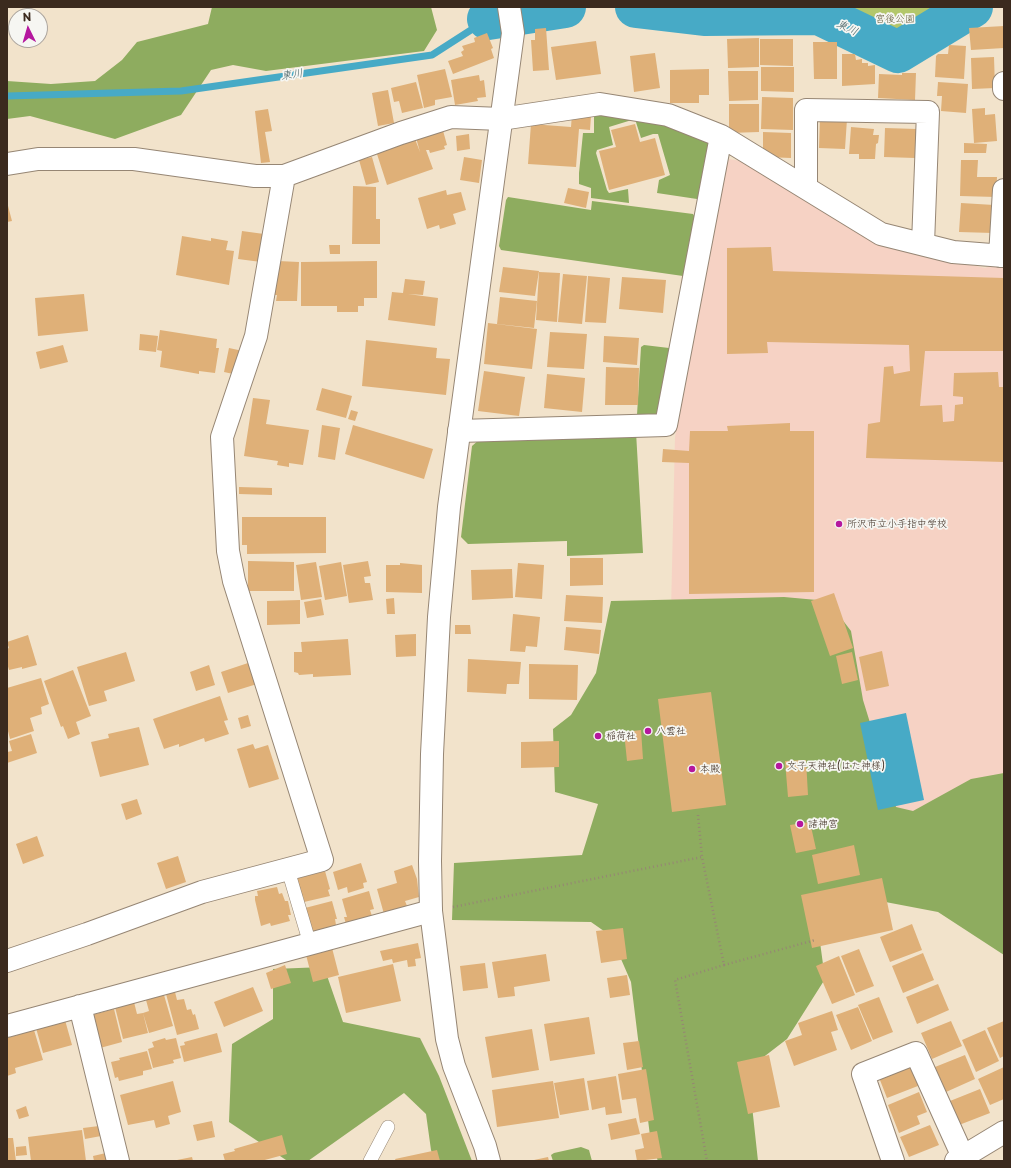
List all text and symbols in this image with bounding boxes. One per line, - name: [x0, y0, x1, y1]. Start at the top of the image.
- north arrow: [8, 8, 48, 48]
- text: N: [22, 8, 32, 25]
- park label: 宮後公園: [875, 13, 915, 25]
- water label: 東川: [834, 17, 860, 39]
- water label: 東川: [280, 67, 304, 83]
- place label: 所沢市立小手指中学校: [847, 518, 947, 530]
- marker: 所沢市立小手指中学校: [834, 519, 844, 529]
- place label: 八雲社: [656, 725, 686, 737]
- marker: 八雲社: [643, 726, 653, 736]
- place label: 稲荷社: [606, 730, 636, 742]
- marker: 稲荷社: [593, 731, 603, 741]
- place label: 文子天神社(はた神様): [787, 760, 885, 772]
- marker: 文子天神社(はた神様): [774, 761, 784, 771]
- place label: 本殿: [700, 763, 720, 775]
- marker: 本殿: [687, 764, 697, 774]
- place label: 諸神宮: [808, 818, 838, 830]
- marker: 諸神宮: [795, 819, 805, 829]

